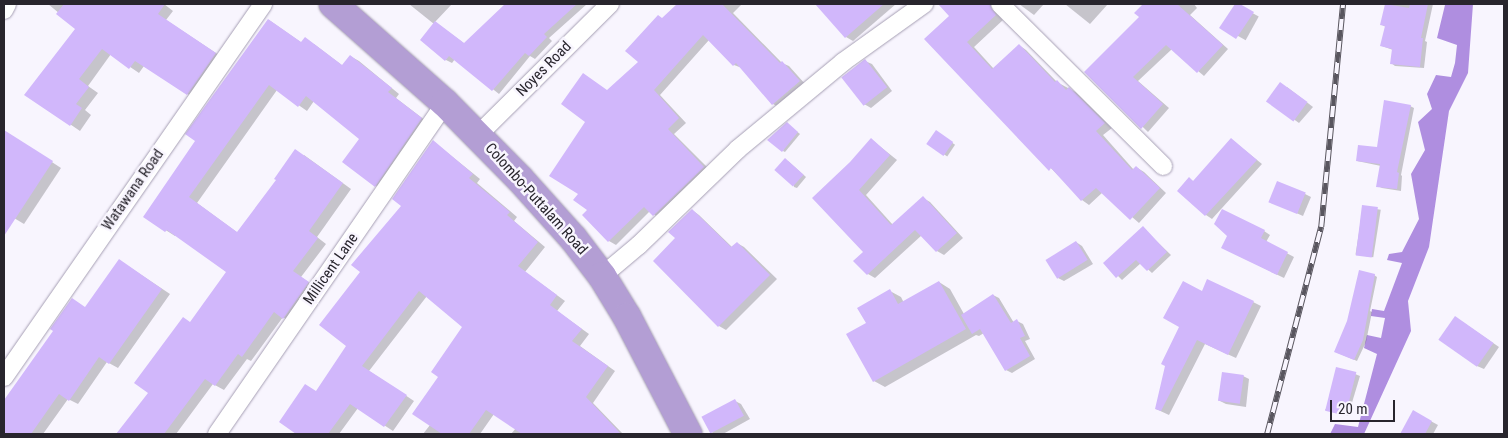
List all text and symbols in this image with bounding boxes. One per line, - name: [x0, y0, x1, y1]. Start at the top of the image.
- street label: Noyes Road: [513, 38, 575, 100]
- street label: Colombo-Puttalam Road: [481, 139, 591, 259]
- street label: Watawana Road: [98, 146, 168, 234]
- street label: Millicent Lane: [300, 230, 362, 308]
- scale bar: [1333, 390, 1398, 422]
- text: 20 m: [1338, 400, 1368, 418]

